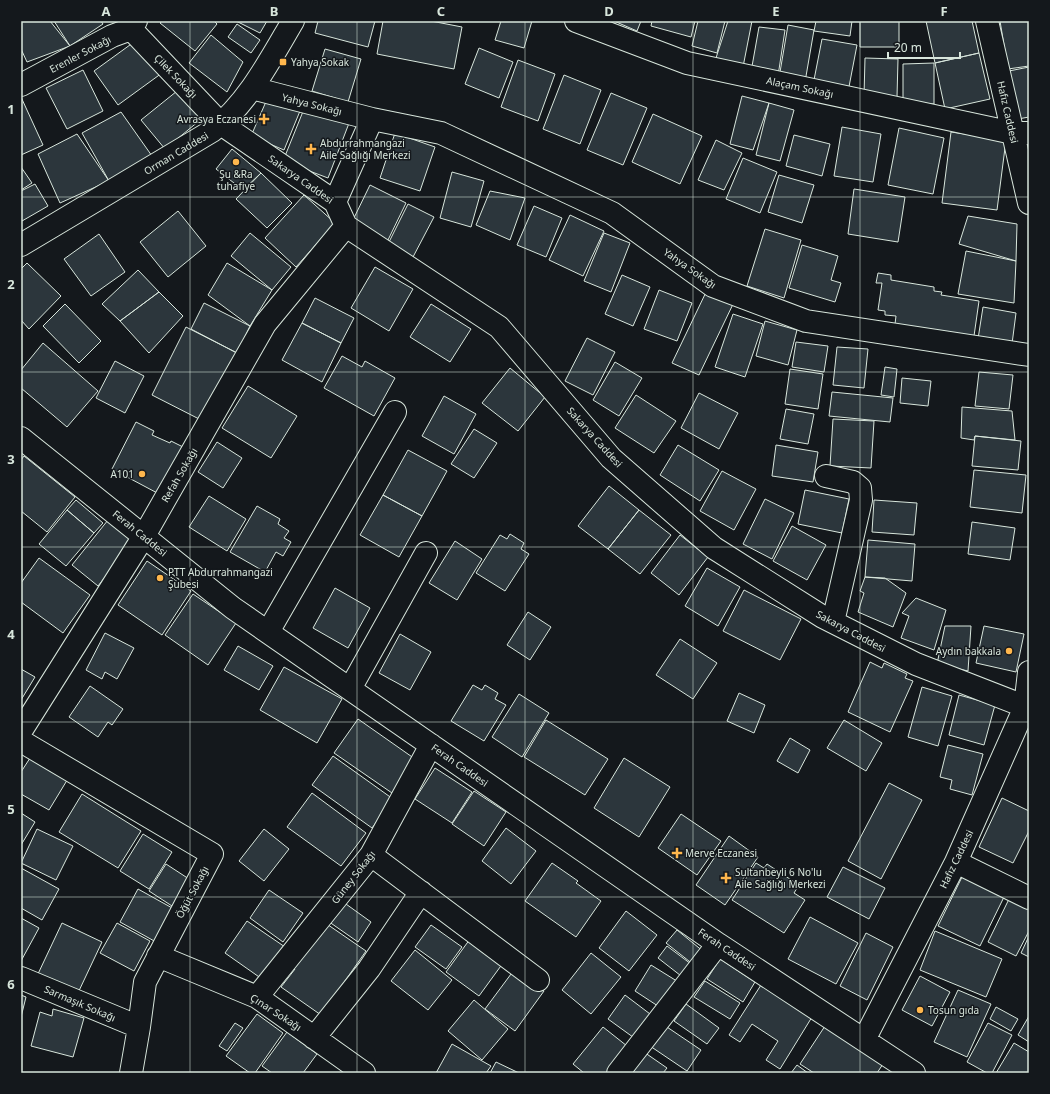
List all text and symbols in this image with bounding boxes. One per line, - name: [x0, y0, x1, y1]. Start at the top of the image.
- text: A: [102, 2, 111, 20]
- text: B: [270, 2, 278, 20]
- text: C: [437, 2, 445, 20]
- text: D: [604, 2, 614, 20]
- text: E: [772, 2, 780, 20]
- text: F: [940, 2, 948, 20]
- street label: Erenler Sokağı: [47, 32, 113, 76]
- scale bar: [888, 34, 960, 60]
- text: 20 m: [894, 39, 922, 56]
- street label: Çilek Sokağı: [151, 51, 201, 101]
- place label: Yahya Sokak: [291, 55, 350, 69]
- marker: Yahya Sokak: [278, 57, 288, 67]
- street label: Alaçam Sokağı: [765, 73, 835, 101]
- street label: Hafız Caddesi: [994, 79, 1022, 145]
- street label: Yahya Sokağı: [280, 90, 344, 118]
- text: 1: [7, 100, 15, 118]
- place label: Avrasya Eczanesi: [177, 112, 256, 126]
- marker: Avrasya Eczanesi: [259, 114, 269, 124]
- street label: Orman Caddesi: [141, 128, 211, 178]
- place label: Abdurrahmangazi Aile Sağlığı Merkezi: [320, 136, 411, 162]
- marker: Abdurrahmangazi Aile Sağlığı Merkezi: [305, 143, 317, 155]
- street label: Sakarya Caddesi: [266, 151, 336, 207]
- marker: Şu &Ra tuhafiye: [231, 157, 241, 167]
- place label: Şu &Ra tuhafiye: [217, 167, 256, 193]
- street label: Yahya Sokağı: [661, 245, 719, 291]
- text: 2: [7, 275, 15, 293]
- street label: Sakarya Caddesi: [564, 404, 626, 470]
- street label: Refah Sokağı: [158, 445, 200, 505]
- text: 3: [7, 450, 15, 468]
- place label: A101: [110, 467, 134, 481]
- marker: A101: [137, 469, 147, 479]
- street label: Ferah Caddesi: [110, 507, 170, 559]
- place label: PTT Abdurrahmangazi Şubesi: [168, 565, 273, 591]
- marker: PTT Abdurrahmangazi Şubesi: [155, 573, 165, 583]
- street label: Sakarya Caddesi: [814, 607, 888, 655]
- text: 4: [7, 625, 15, 643]
- place label: Aydın bakkala: [936, 644, 1001, 658]
- marker: Aydın bakkala: [1004, 646, 1014, 656]
- street label: Ferah Caddesi: [429, 740, 491, 790]
- text: 5: [7, 800, 15, 818]
- street label: Hafız Caddesi: [936, 827, 976, 891]
- place label: Merve Eczanesi: [685, 846, 757, 860]
- street label: Güney Sokağı: [328, 847, 378, 907]
- marker: Merve Eczanesi: [672, 848, 682, 858]
- street label: Öğüt Sokağı: [172, 863, 212, 921]
- place label: Sultanbeyli 6 No'lu Aile Sağlığı Merkezi: [735, 865, 826, 891]
- marker: Sultanbeyli 6 No'lu Aile Sağlığı Merkezi: [720, 872, 732, 884]
- street label: Ferah Caddesi: [696, 925, 758, 973]
- text: 6: [7, 975, 15, 993]
- street label: Sarmaşık Sokağı: [42, 982, 118, 1024]
- street label: Çınar Sokağı: [248, 990, 304, 1034]
- place label: Tosun gıda: [928, 1003, 979, 1017]
- marker: Tosun gıda: [915, 1005, 925, 1015]

